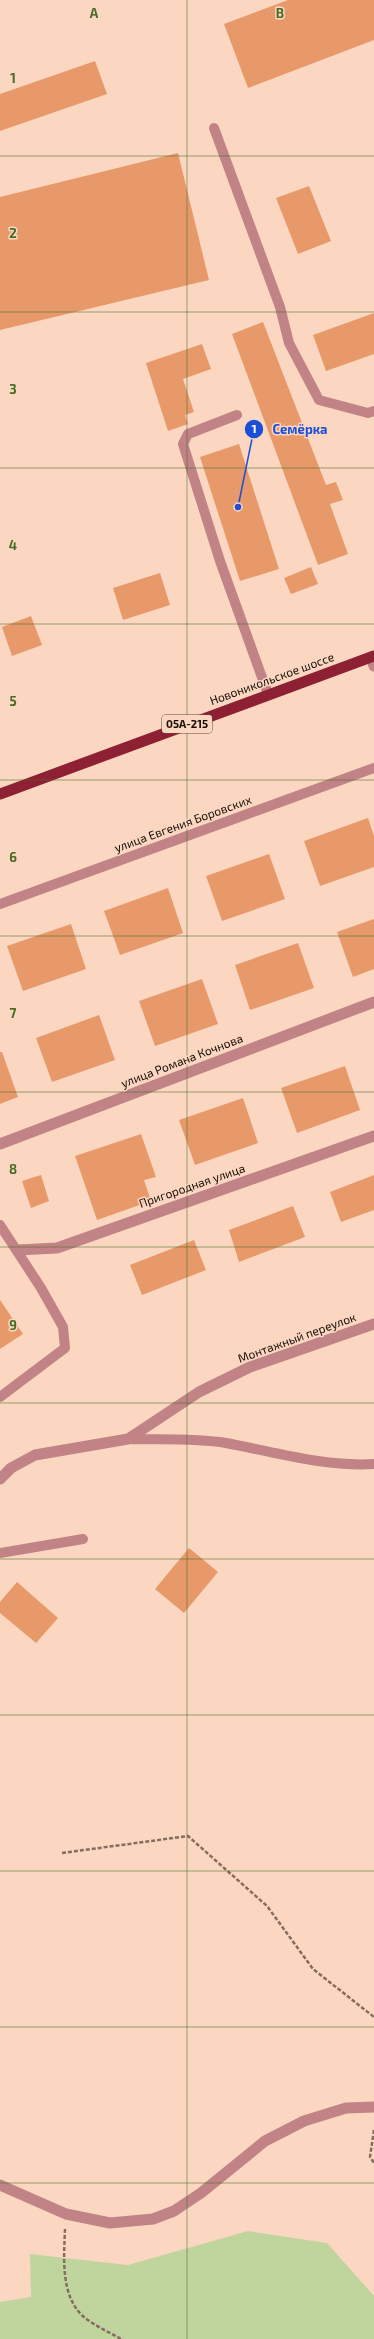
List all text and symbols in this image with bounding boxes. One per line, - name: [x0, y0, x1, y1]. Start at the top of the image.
- text: A: [90, 5, 99, 21]
- text: B: [276, 5, 284, 21]
- text: 1: [10, 70, 16, 86]
- text: 2: [9, 225, 17, 241]
- text: 3: [9, 381, 17, 397]
- callout: Семёрка: [244, 417, 335, 442]
- text: 1: [251, 421, 257, 435]
- text: Семёрка: [272, 421, 328, 437]
- text: 4: [9, 537, 17, 553]
- street label: Новоникольское шоссе: [208, 649, 336, 707]
- text: 5: [9, 693, 17, 709]
- road number: 05А-215: [162, 715, 212, 733]
- street label: улица Евгения Боровских: [112, 791, 254, 855]
- text: 6: [9, 849, 17, 865]
- text: 7: [10, 1005, 17, 1021]
- street label: улица Романа Кочнова: [119, 1030, 245, 1091]
- street label: Пригородная улица: [137, 1160, 247, 1211]
- text: 8: [9, 1161, 17, 1177]
- street label: Монтажный переулок: [236, 1309, 358, 1366]
- text: 9: [9, 1317, 17, 1333]

